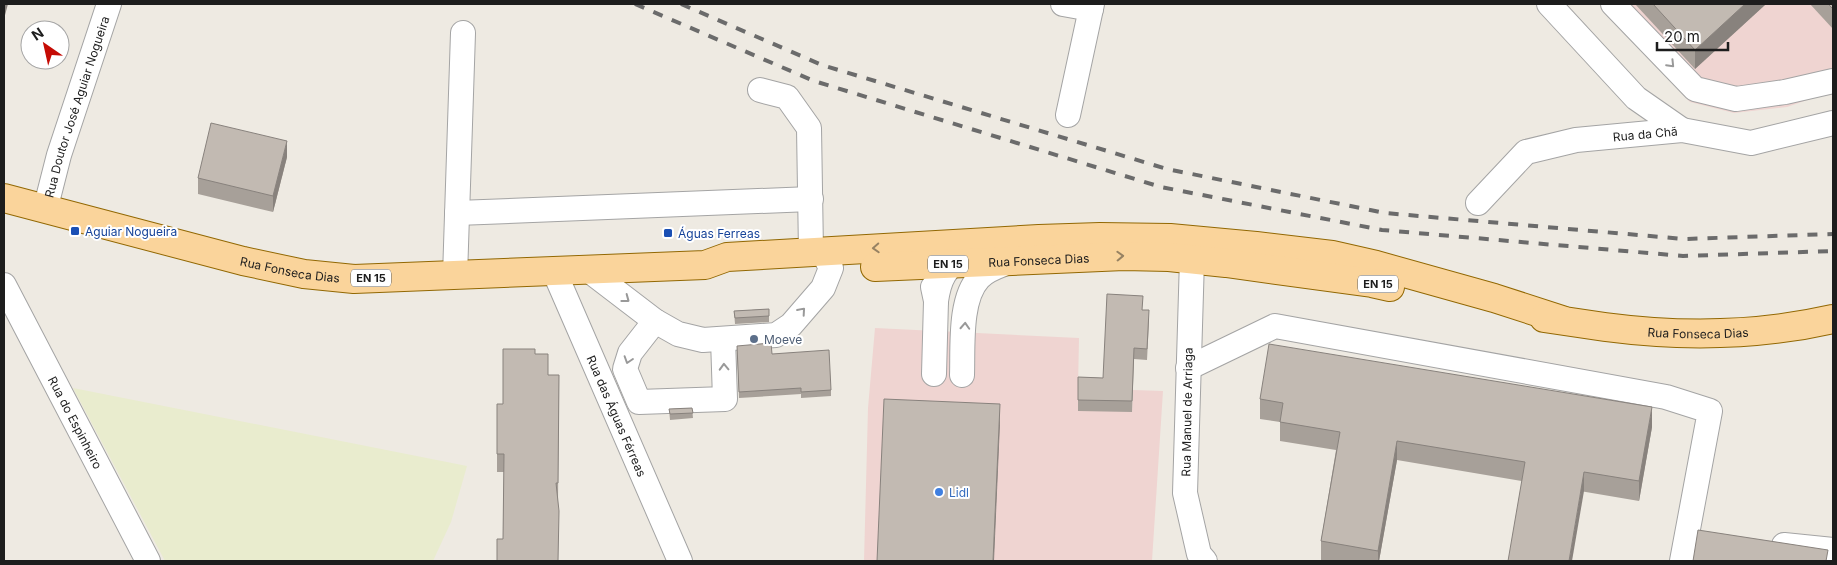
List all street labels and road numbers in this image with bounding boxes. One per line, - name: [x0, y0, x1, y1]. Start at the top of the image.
- street label: Rua Doutor José Aguiar Nogueira: [41, 14, 112, 199]
- street label: Rua da Chã: [1612, 123, 1678, 144]
- street label: Rua Fonseca Dias: [988, 250, 1090, 269]
- street label: Rua Fonseca Dias: [239, 253, 341, 285]
- road number: EN 15: [928, 255, 968, 272]
- road number: EN 15: [351, 270, 391, 286]
- road number: EN 15: [1358, 276, 1398, 292]
- street label: Rua Fonseca Dias: [1647, 324, 1749, 341]
- street label: Rua Manuel de Arriaga: [1178, 347, 1196, 477]
- street label: Rua das Águas Férreas: [584, 353, 650, 479]
- street label: Rua do Espinheiro: [45, 374, 106, 471]

